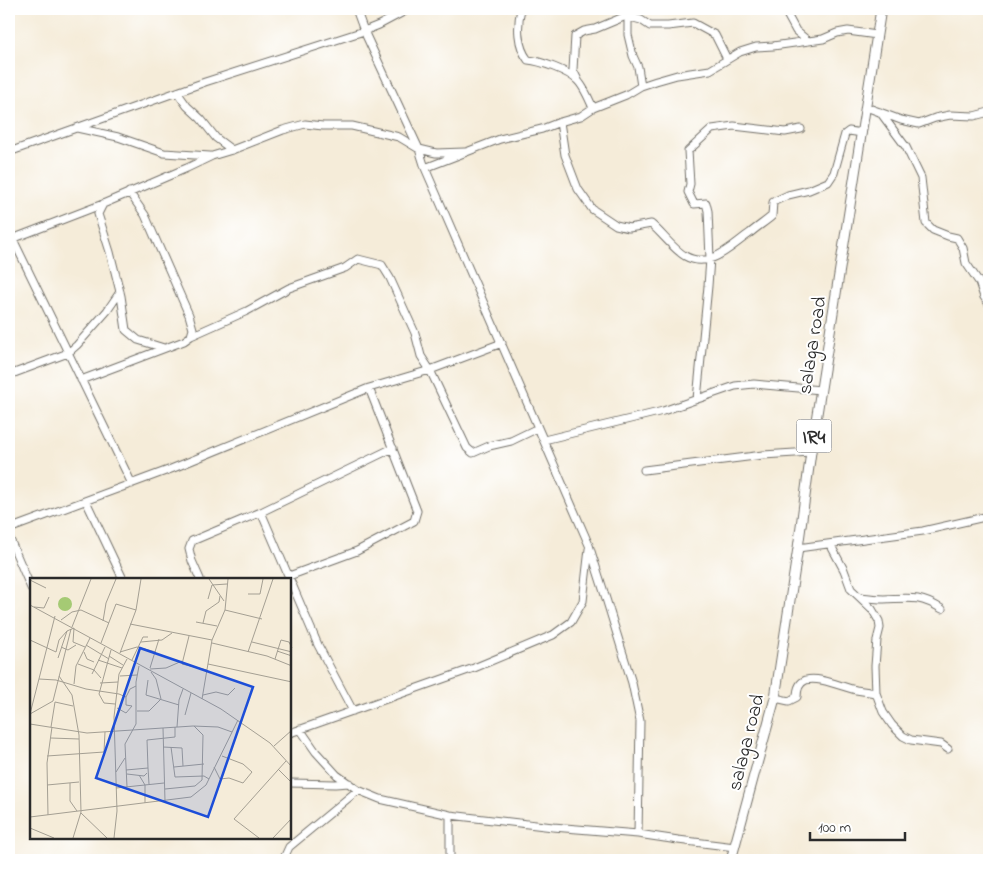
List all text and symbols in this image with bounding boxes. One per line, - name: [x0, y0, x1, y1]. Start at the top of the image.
- street label: salaga road: [791, 294, 836, 397]
- road number: IR4: [796, 420, 832, 452]
- inset map: [30, 578, 291, 839]
- street label: salaga road: [721, 691, 774, 794]
- scale bar: [810, 809, 906, 841]
- text: 100 m: [818, 817, 851, 839]

